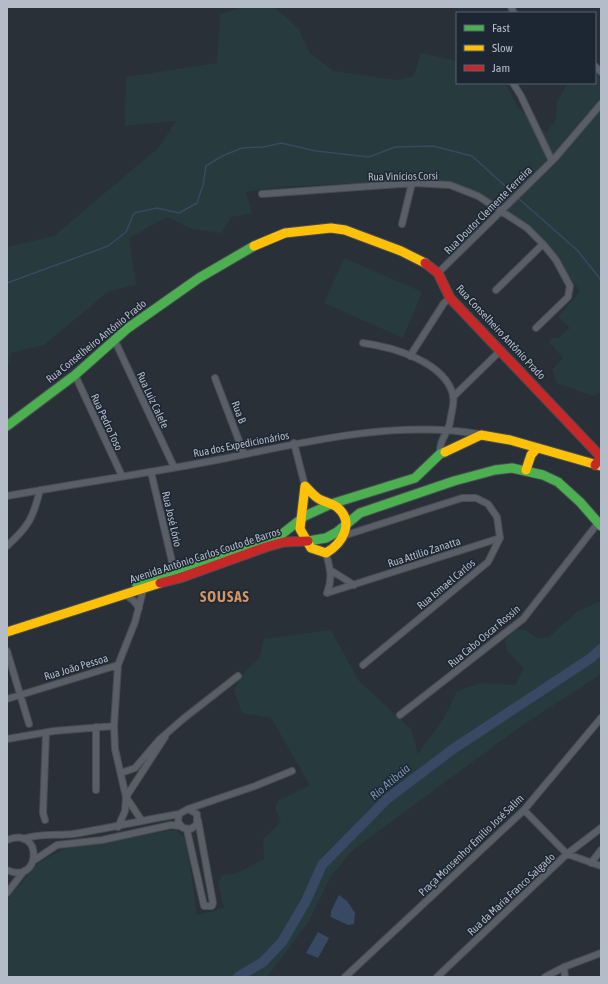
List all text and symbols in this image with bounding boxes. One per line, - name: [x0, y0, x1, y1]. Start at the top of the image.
- legend: [456, 12, 596, 84]
- text: Fast: [492, 21, 510, 35]
- text: Slow: [492, 41, 513, 55]
- text: Jam: [492, 61, 510, 75]
- street label: Rua Doutor Clemente Ferreira: [442, 164, 534, 256]
- street label: Rua Vinícios Corsi: [368, 169, 438, 183]
- street label: Rua Conselheiro Antônio Prado: [454, 282, 548, 382]
- street label: Rua Conselheiro Antônio Prado: [44, 297, 148, 385]
- street label: Rua Luiz Calefe: [135, 370, 171, 430]
- street label: Rua Pedro Toso: [89, 392, 125, 452]
- street label: Rua B: [229, 399, 249, 425]
- street label: Rua dos Expedicionários: [192, 429, 290, 459]
- street label: Rua José Lório: [160, 490, 184, 548]
- street label: Avenida Antônio Carlos Couto de Barros: [128, 525, 282, 585]
- street label: Rua Attilio Zanatta: [386, 535, 462, 569]
- street label: Rua Ismael Carlos: [415, 556, 477, 612]
- district label: SOUSAS: [200, 588, 250, 605]
- street label: Rua Cabo Oscar Rossin: [446, 602, 522, 670]
- street label: Rua João Pessoa: [43, 652, 109, 682]
- water label: Rio Atibaia: [367, 761, 413, 803]
- street label: Praça Monsenhor Emílio José Salim: [416, 792, 526, 898]
- street label: Rua da Maria Franco Salgado: [465, 850, 557, 938]

